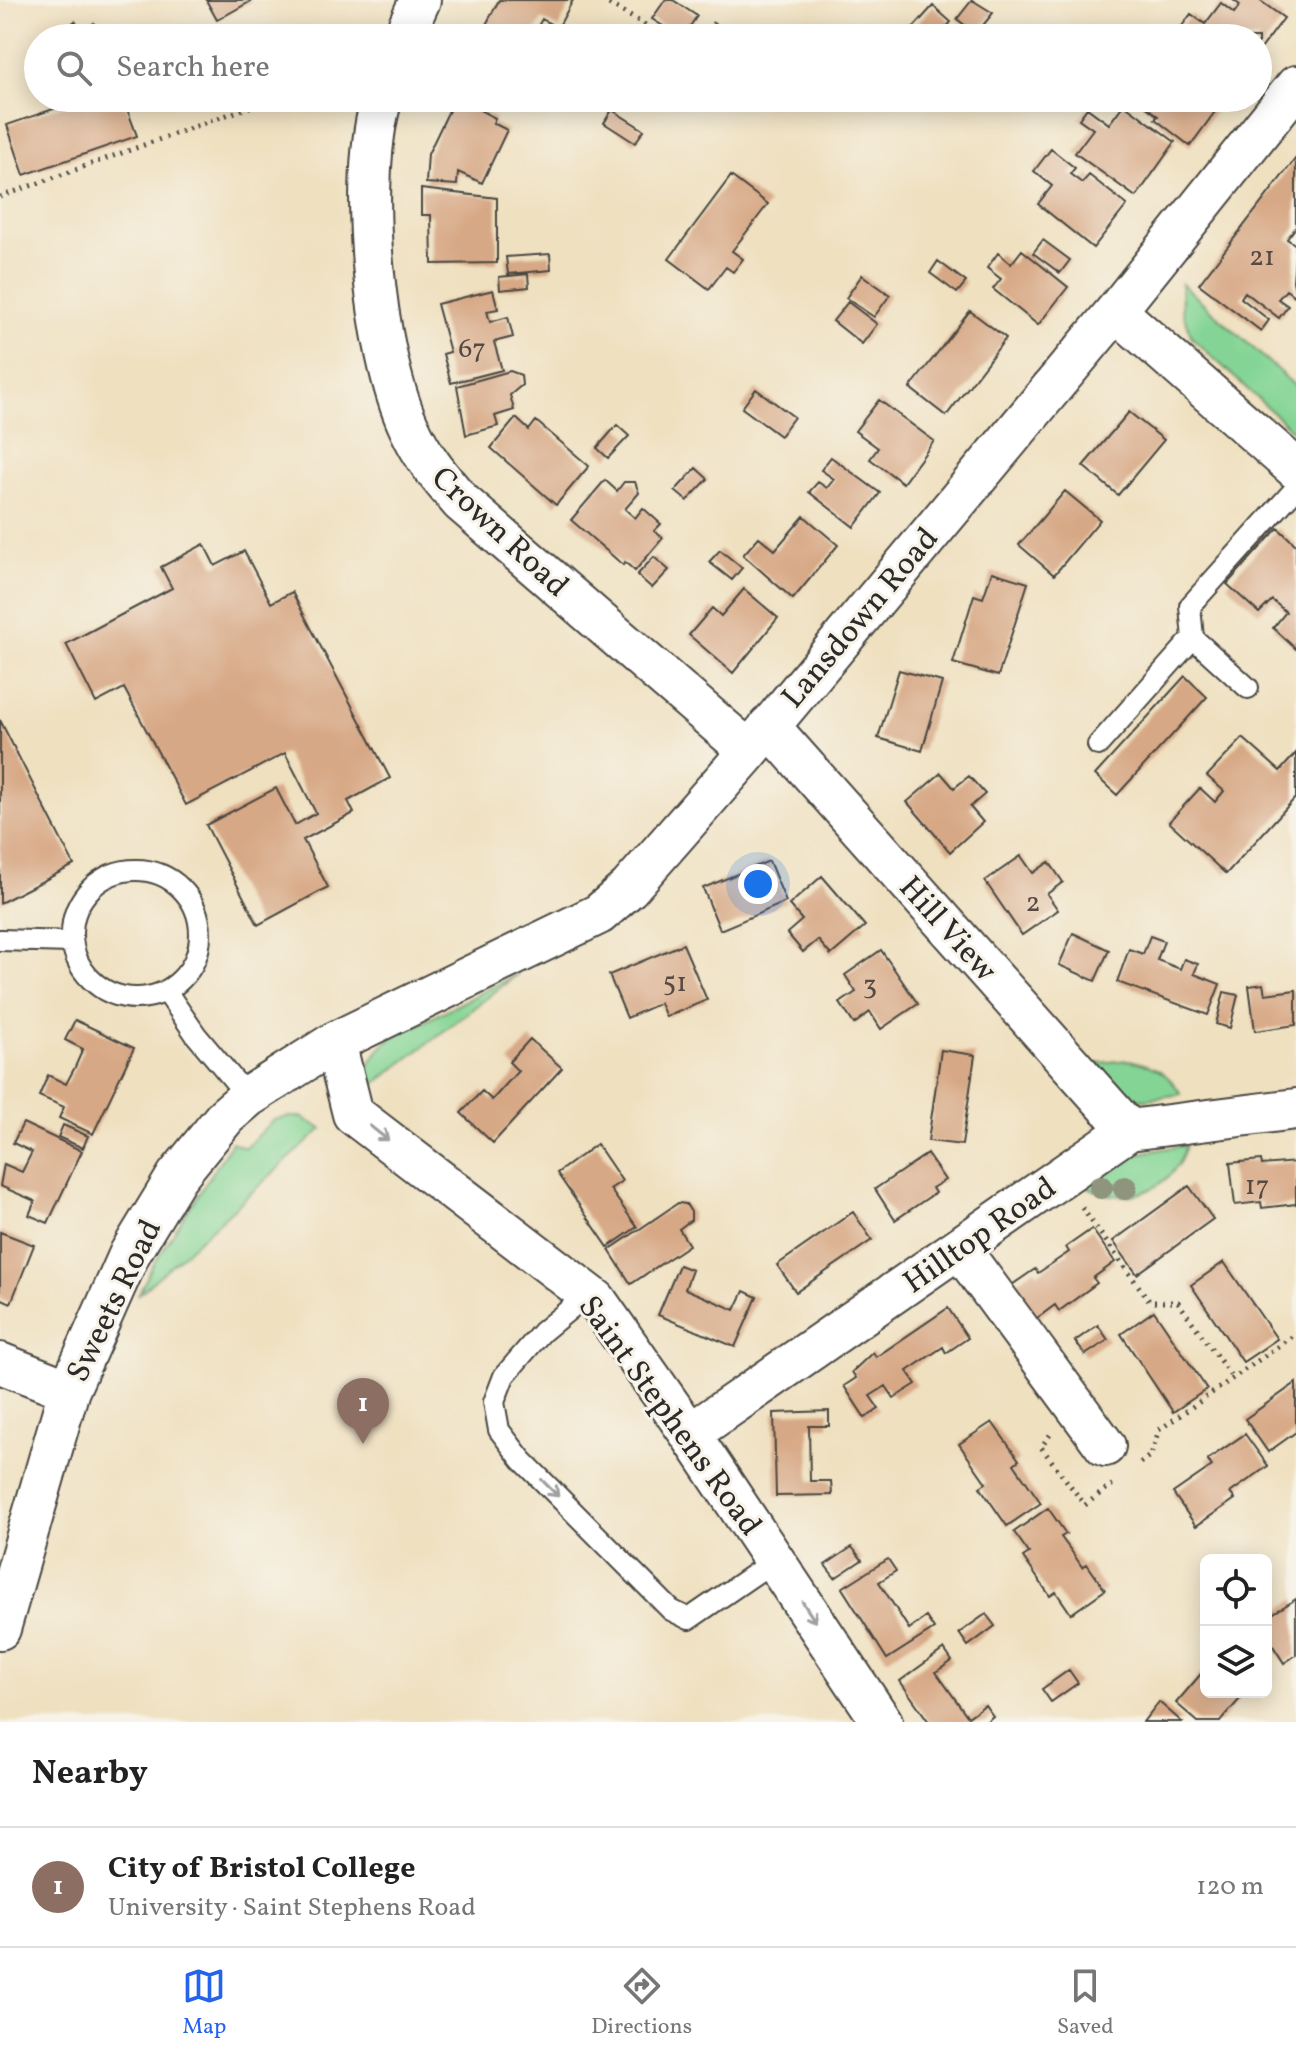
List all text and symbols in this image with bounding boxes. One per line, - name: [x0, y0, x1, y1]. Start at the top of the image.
- search box: [24, 24, 1272, 112]
- icon: search: [52, 46, 96, 90]
- text: Search here: [116, 47, 270, 89]
- house number: 21: [1249, 238, 1275, 277]
- house number: 67: [458, 330, 486, 369]
- street label: Crown Road: [420, 458, 577, 608]
- street label: Lansdown Road: [772, 519, 950, 719]
- your location: [738, 864, 778, 904]
- street label: Hill View: [888, 868, 1006, 992]
- house number: 2: [1025, 884, 1041, 923]
- house number: 51: [663, 964, 687, 1003]
- house number: 3: [863, 967, 877, 1006]
- one-way arrow: [368, 1125, 389, 1142]
- street label: Hilltop Road: [895, 1167, 1066, 1305]
- house number: 17: [1245, 1167, 1269, 1206]
- street label: Sweets Road: [57, 1213, 174, 1390]
- street label: Saint Stephens Road: [566, 1288, 771, 1546]
- pin: 1: [337, 1378, 389, 1444]
- one-way arrow: [540, 1478, 559, 1497]
- map controls: [1200, 1554, 1272, 1698]
- button: locate: [1200, 1554, 1272, 1626]
- one-way arrow: [801, 1601, 818, 1623]
- button: layers: [1200, 1626, 1272, 1698]
- text: Nearby: [32, 1751, 148, 1798]
- text: City of Bristol College: [108, 1848, 416, 1890]
- text: 1: [53, 1869, 63, 1905]
- text: 120 m: [1196, 1869, 1264, 1905]
- text: University · Saint Stephens Road: [108, 1890, 476, 1926]
- tab: Map: [182, 1964, 226, 2043]
- tab: Directions: [591, 1964, 692, 2043]
- tab: Saved: [1057, 1964, 1114, 2043]

